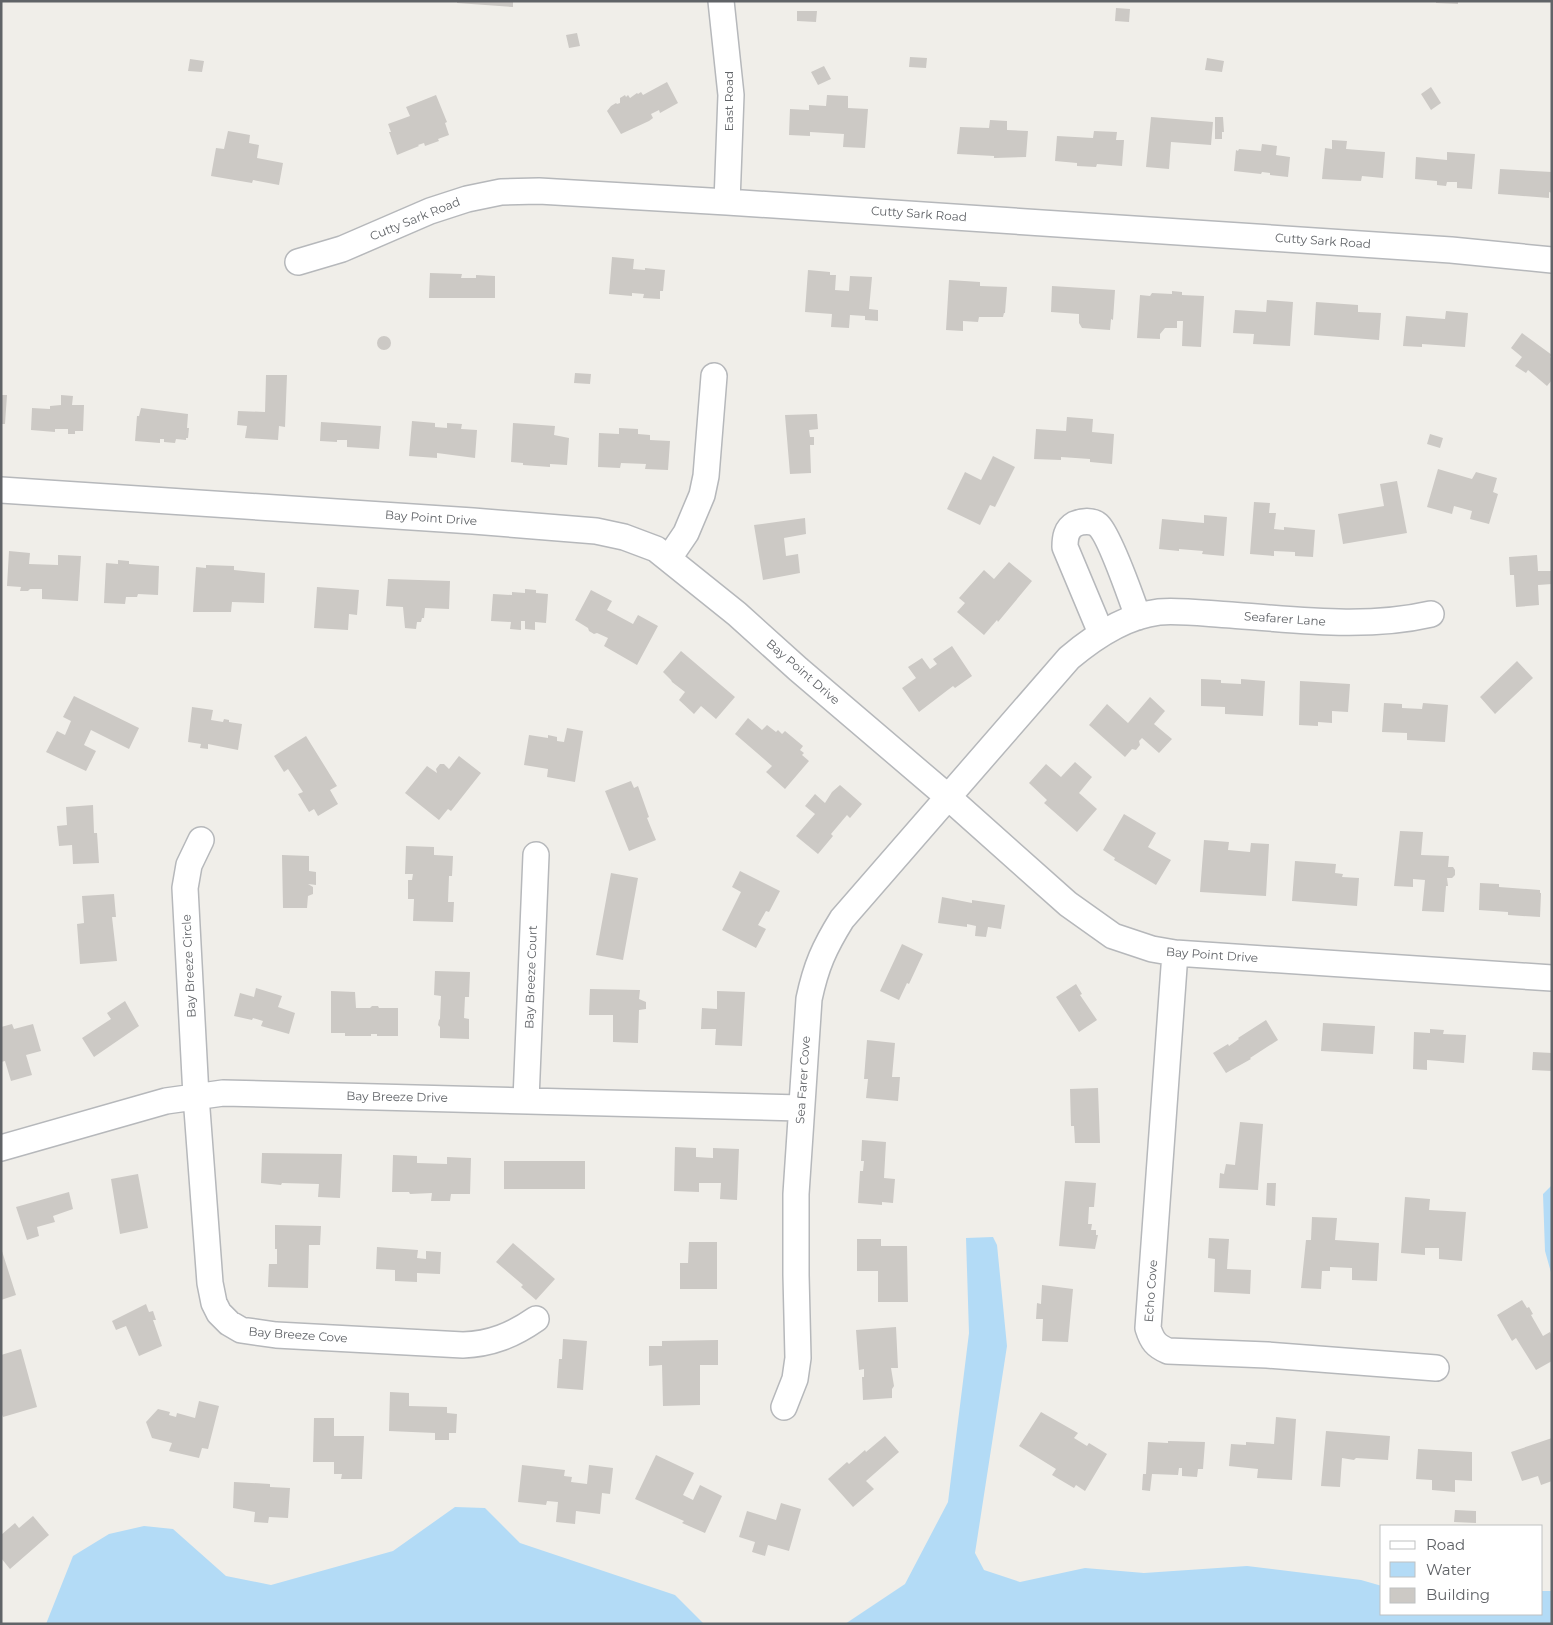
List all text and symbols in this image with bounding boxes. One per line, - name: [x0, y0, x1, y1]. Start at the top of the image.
- street label: East Road: [721, 71, 736, 131]
- street label: Cutty Sark Road: [367, 194, 462, 243]
- street label: Cutty Sark Road: [871, 203, 967, 224]
- street label: Cutty Sark Road: [1275, 230, 1371, 251]
- street label: Bay Point Drive: [384, 507, 478, 528]
- street label: Seafarer Lane: [1244, 608, 1326, 629]
- street label: Bay Point Drive: [764, 636, 843, 708]
- street label: Bay Breeze Circle: [178, 914, 199, 1018]
- street label: Bay Breeze Court: [521, 925, 540, 1029]
- street label: Bay Point Drive: [1165, 944, 1259, 965]
- street label: Sea Farer Cove: [792, 1035, 813, 1124]
- street label: Bay Breeze Drive: [346, 1088, 448, 1105]
- street label: Echo Cove: [1141, 1259, 1160, 1323]
- street label: Bay Breeze Cove: [248, 1324, 348, 1345]
- legend: [1380, 1525, 1543, 1615]
- text: Road: [1426, 1535, 1465, 1554]
- text: Water: [1426, 1560, 1472, 1579]
- text: Building: [1426, 1585, 1490, 1604]

